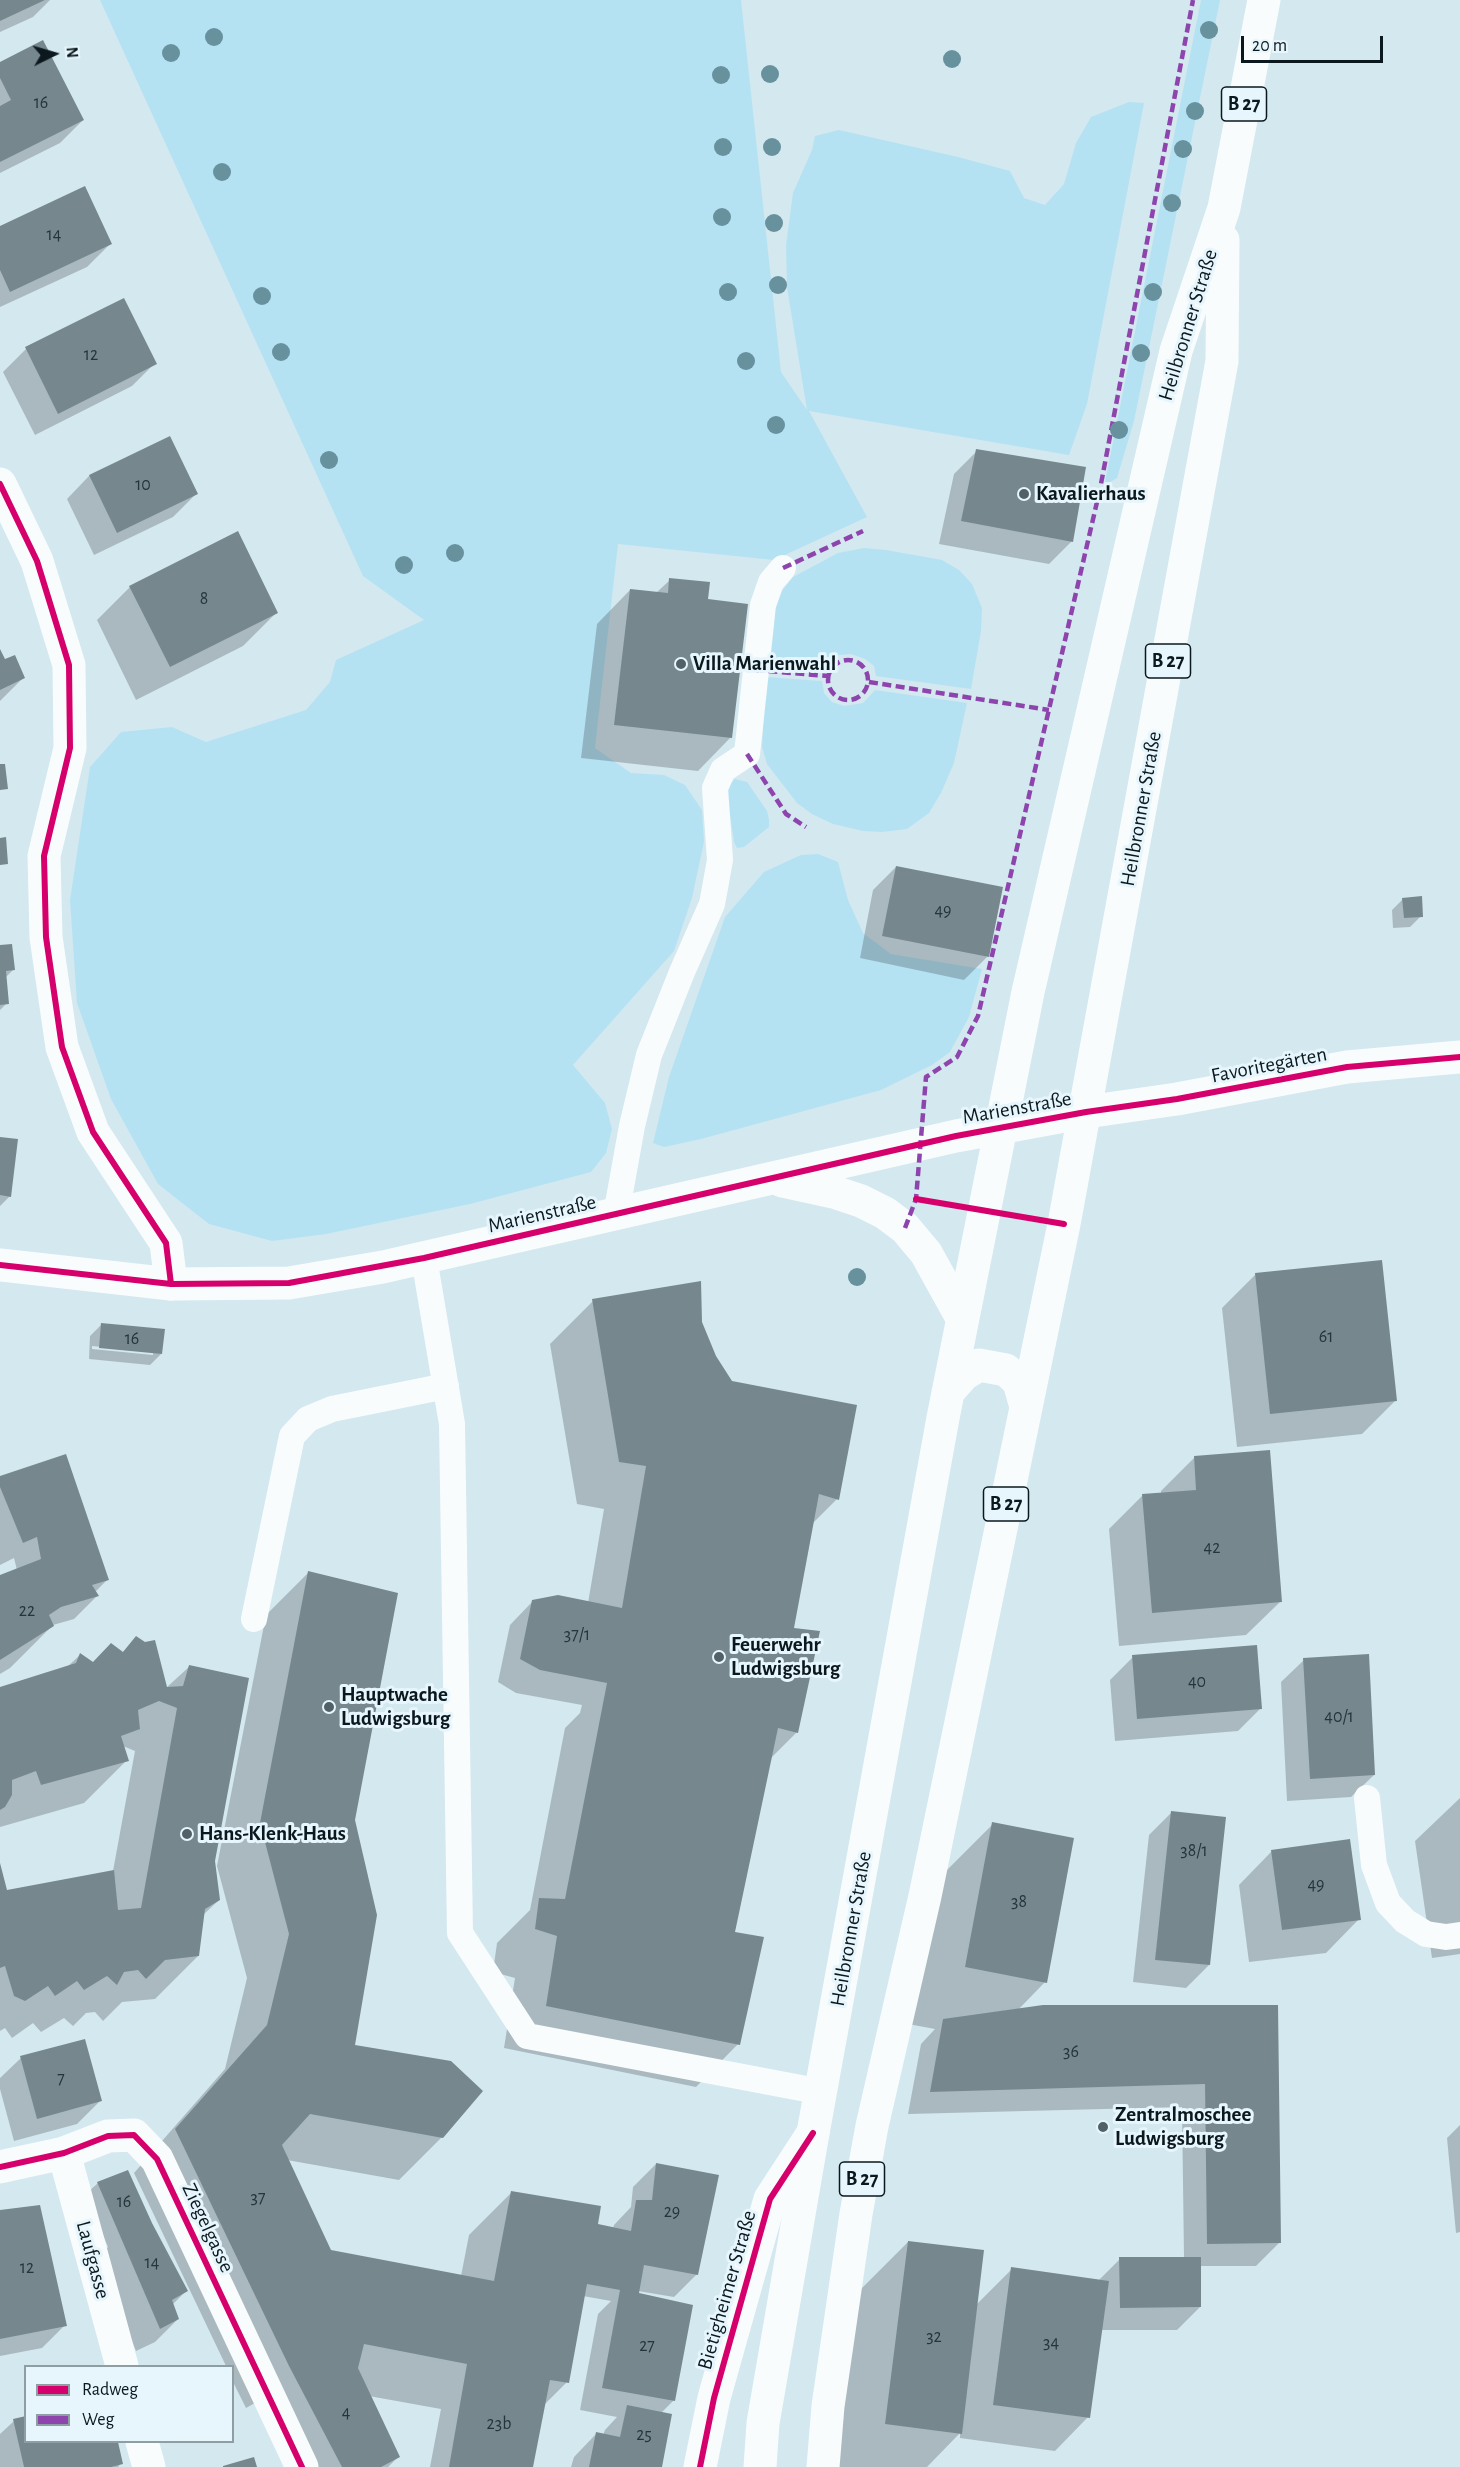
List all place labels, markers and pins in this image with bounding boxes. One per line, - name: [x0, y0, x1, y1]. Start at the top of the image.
- place label: Kavalierhaus: [1036, 481, 1146, 507]
- marker: Kavalierhaus: [1017, 487, 1031, 501]
- place label: Villa Marienwahl: [693, 651, 836, 677]
- marker: Villa Marienwahl: [674, 657, 688, 671]
- place label: Feuerwehr Ludwigsburg: [731, 1632, 840, 1682]
- marker: Feuerwehr Ludwigsburg: [712, 1650, 726, 1664]
- place label: Hauptwache Ludwigsburg: [341, 1682, 450, 1732]
- marker: Hauptwache Ludwigsburg: [322, 1700, 336, 1714]
- place label: Hans-Klenk-Haus: [199, 1821, 346, 1847]
- marker: Hans-Klenk-Haus: [180, 1827, 194, 1841]
- place label: Zentralmoschee Ludwigsburg: [1115, 2102, 1251, 2152]
- marker: Zentralmoschee Ludwigsburg: [1096, 2120, 1110, 2134]

